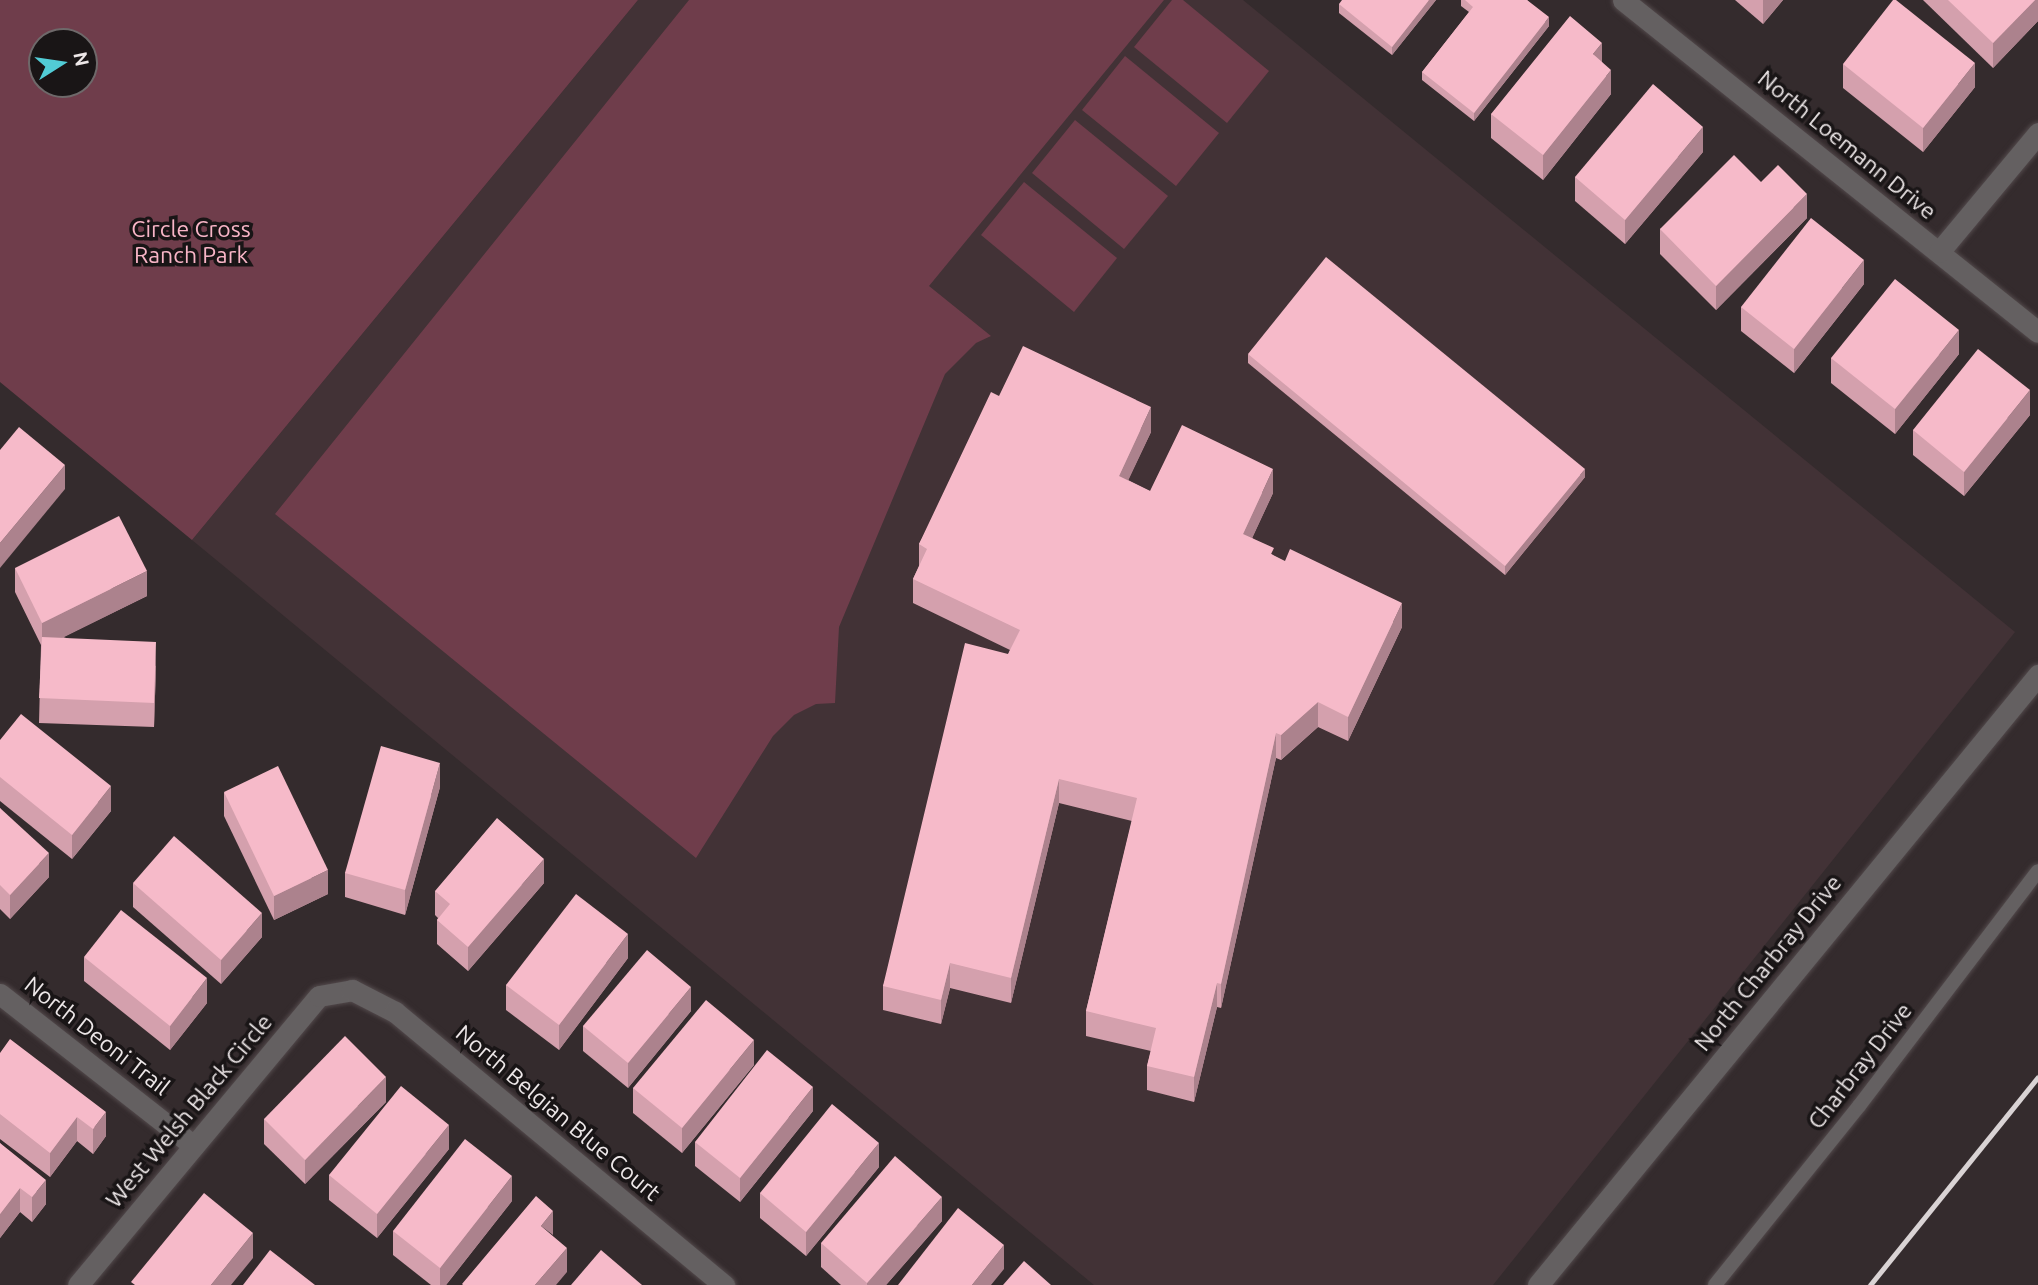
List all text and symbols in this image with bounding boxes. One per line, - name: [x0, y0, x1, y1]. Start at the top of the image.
- north arrow: [28, 28, 98, 98]
- text: N: [69, 50, 94, 68]
- street label: North Loemann Drive: [1752, 65, 1942, 225]
- park label: Circle Cross Ranch Park: [131, 215, 251, 269]
- street label: North Charbray Drive: [1689, 869, 1847, 1057]
- street label: North Deoni Trail: [19, 971, 175, 1101]
- street label: Charbray Drive: [1802, 997, 1918, 1135]
- street label: West Welsh Black Circle: [100, 1009, 278, 1213]
- street label: North Belgian Blue Court: [450, 1019, 666, 1207]

